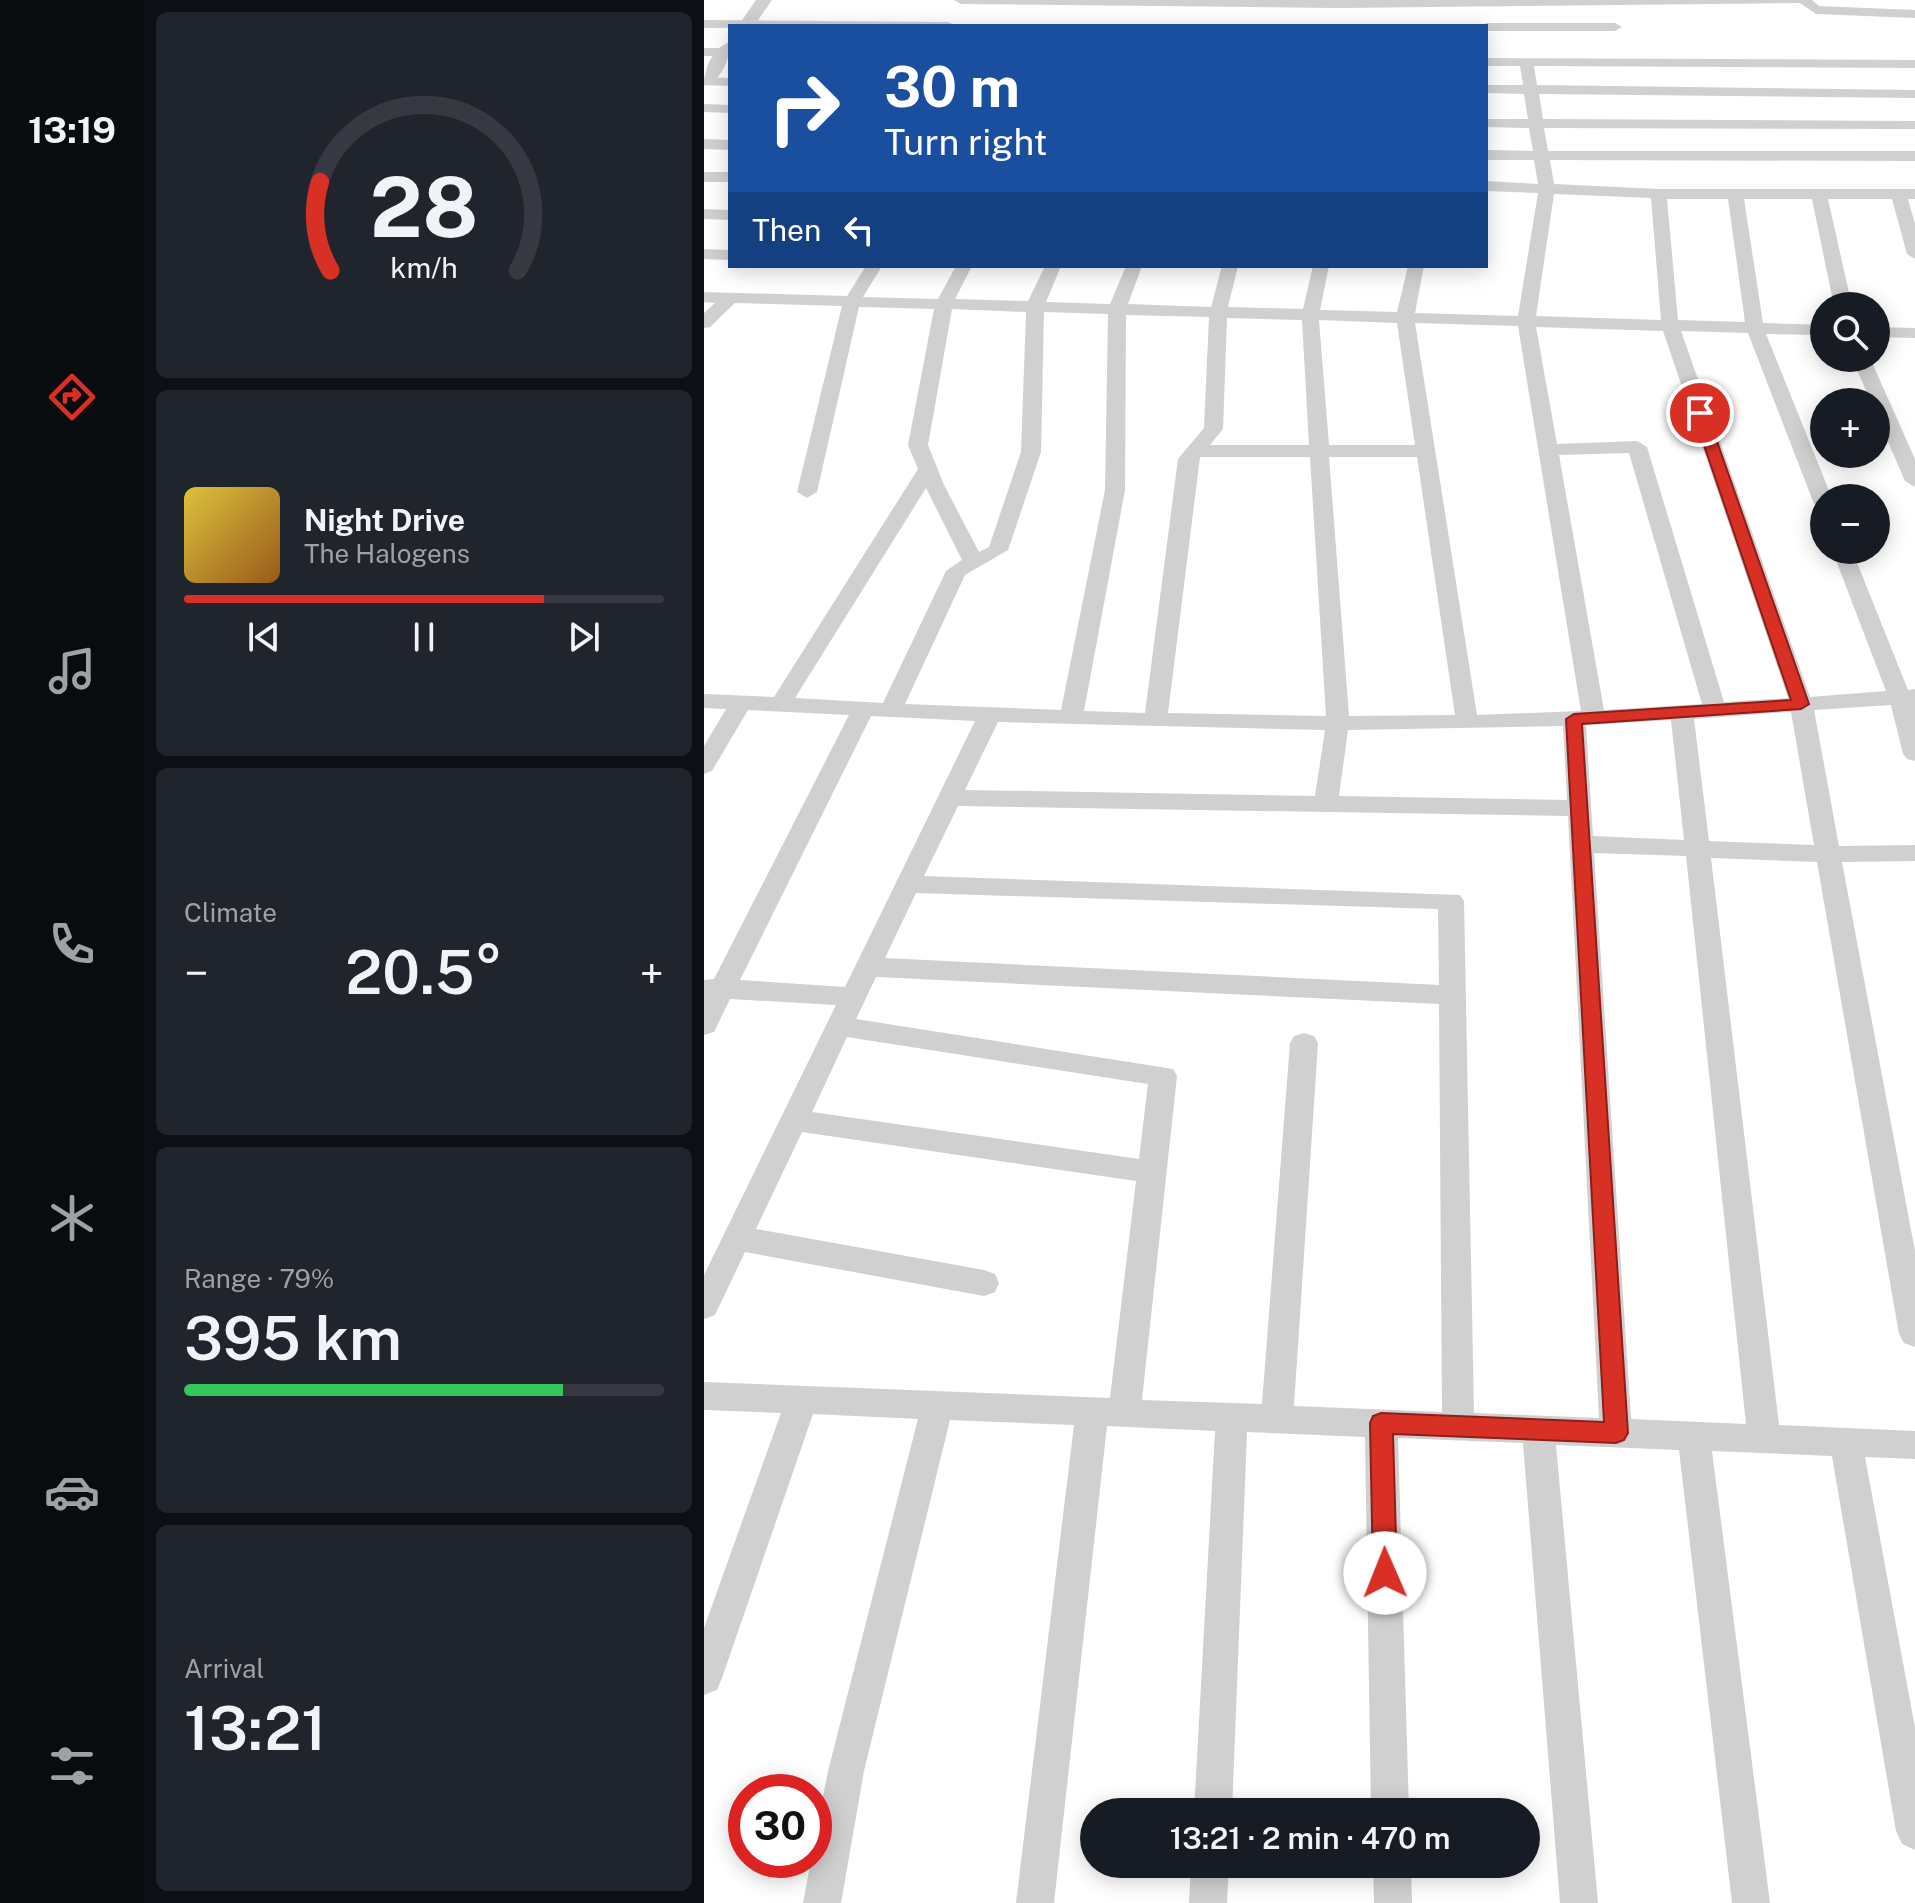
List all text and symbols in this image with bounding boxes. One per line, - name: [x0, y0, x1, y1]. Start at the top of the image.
- text: 30 m: [884, 54, 1020, 120]
- icon: right: [752, 56, 856, 160]
- text: 13:19: [28, 109, 116, 151]
- text: Turn right: [884, 121, 1047, 163]
- text: 28: [370, 158, 478, 256]
- icon: left: [837, 208, 881, 252]
- text: Then: [752, 212, 821, 248]
- text: km/h: [390, 251, 458, 284]
- map controls: [1810, 292, 1890, 564]
- button: search: [1810, 292, 1890, 372]
- icon: directions: [44, 369, 100, 425]
- pin: [1666, 379, 1734, 447]
- button: +: [1810, 388, 1890, 468]
- icon: arrive: [1678, 391, 1722, 435]
- button: −: [1810, 484, 1890, 564]
- text: Night Drive: [304, 502, 465, 538]
- text: The Halogens: [304, 538, 470, 569]
- icon: previous: [242, 615, 286, 659]
- icon: pause: [402, 615, 446, 659]
- icon: next: [562, 615, 606, 659]
- icon: music: [44, 643, 100, 699]
- text: Climate: [184, 897, 277, 928]
- icon: phone: [44, 916, 100, 972]
- text: 20.5°: [345, 937, 503, 1008]
- text: −: [184, 947, 208, 999]
- text: +: [640, 947, 664, 999]
- icon: climate: [44, 1190, 100, 1246]
- text: Range · 79%: [184, 1263, 334, 1294]
- text: 395 km: [184, 1303, 402, 1374]
- icon: car: [44, 1464, 100, 1520]
- position arrow: [1343, 1531, 1427, 1615]
- text: Arrival: [184, 1653, 264, 1684]
- text: 13:21: [184, 1693, 326, 1764]
- icon: filters: [44, 1738, 100, 1794]
- speed limit sign: 30: [728, 1774, 832, 1878]
- text: 13:21 · 2 min · 470 m: [1170, 1820, 1450, 1856]

